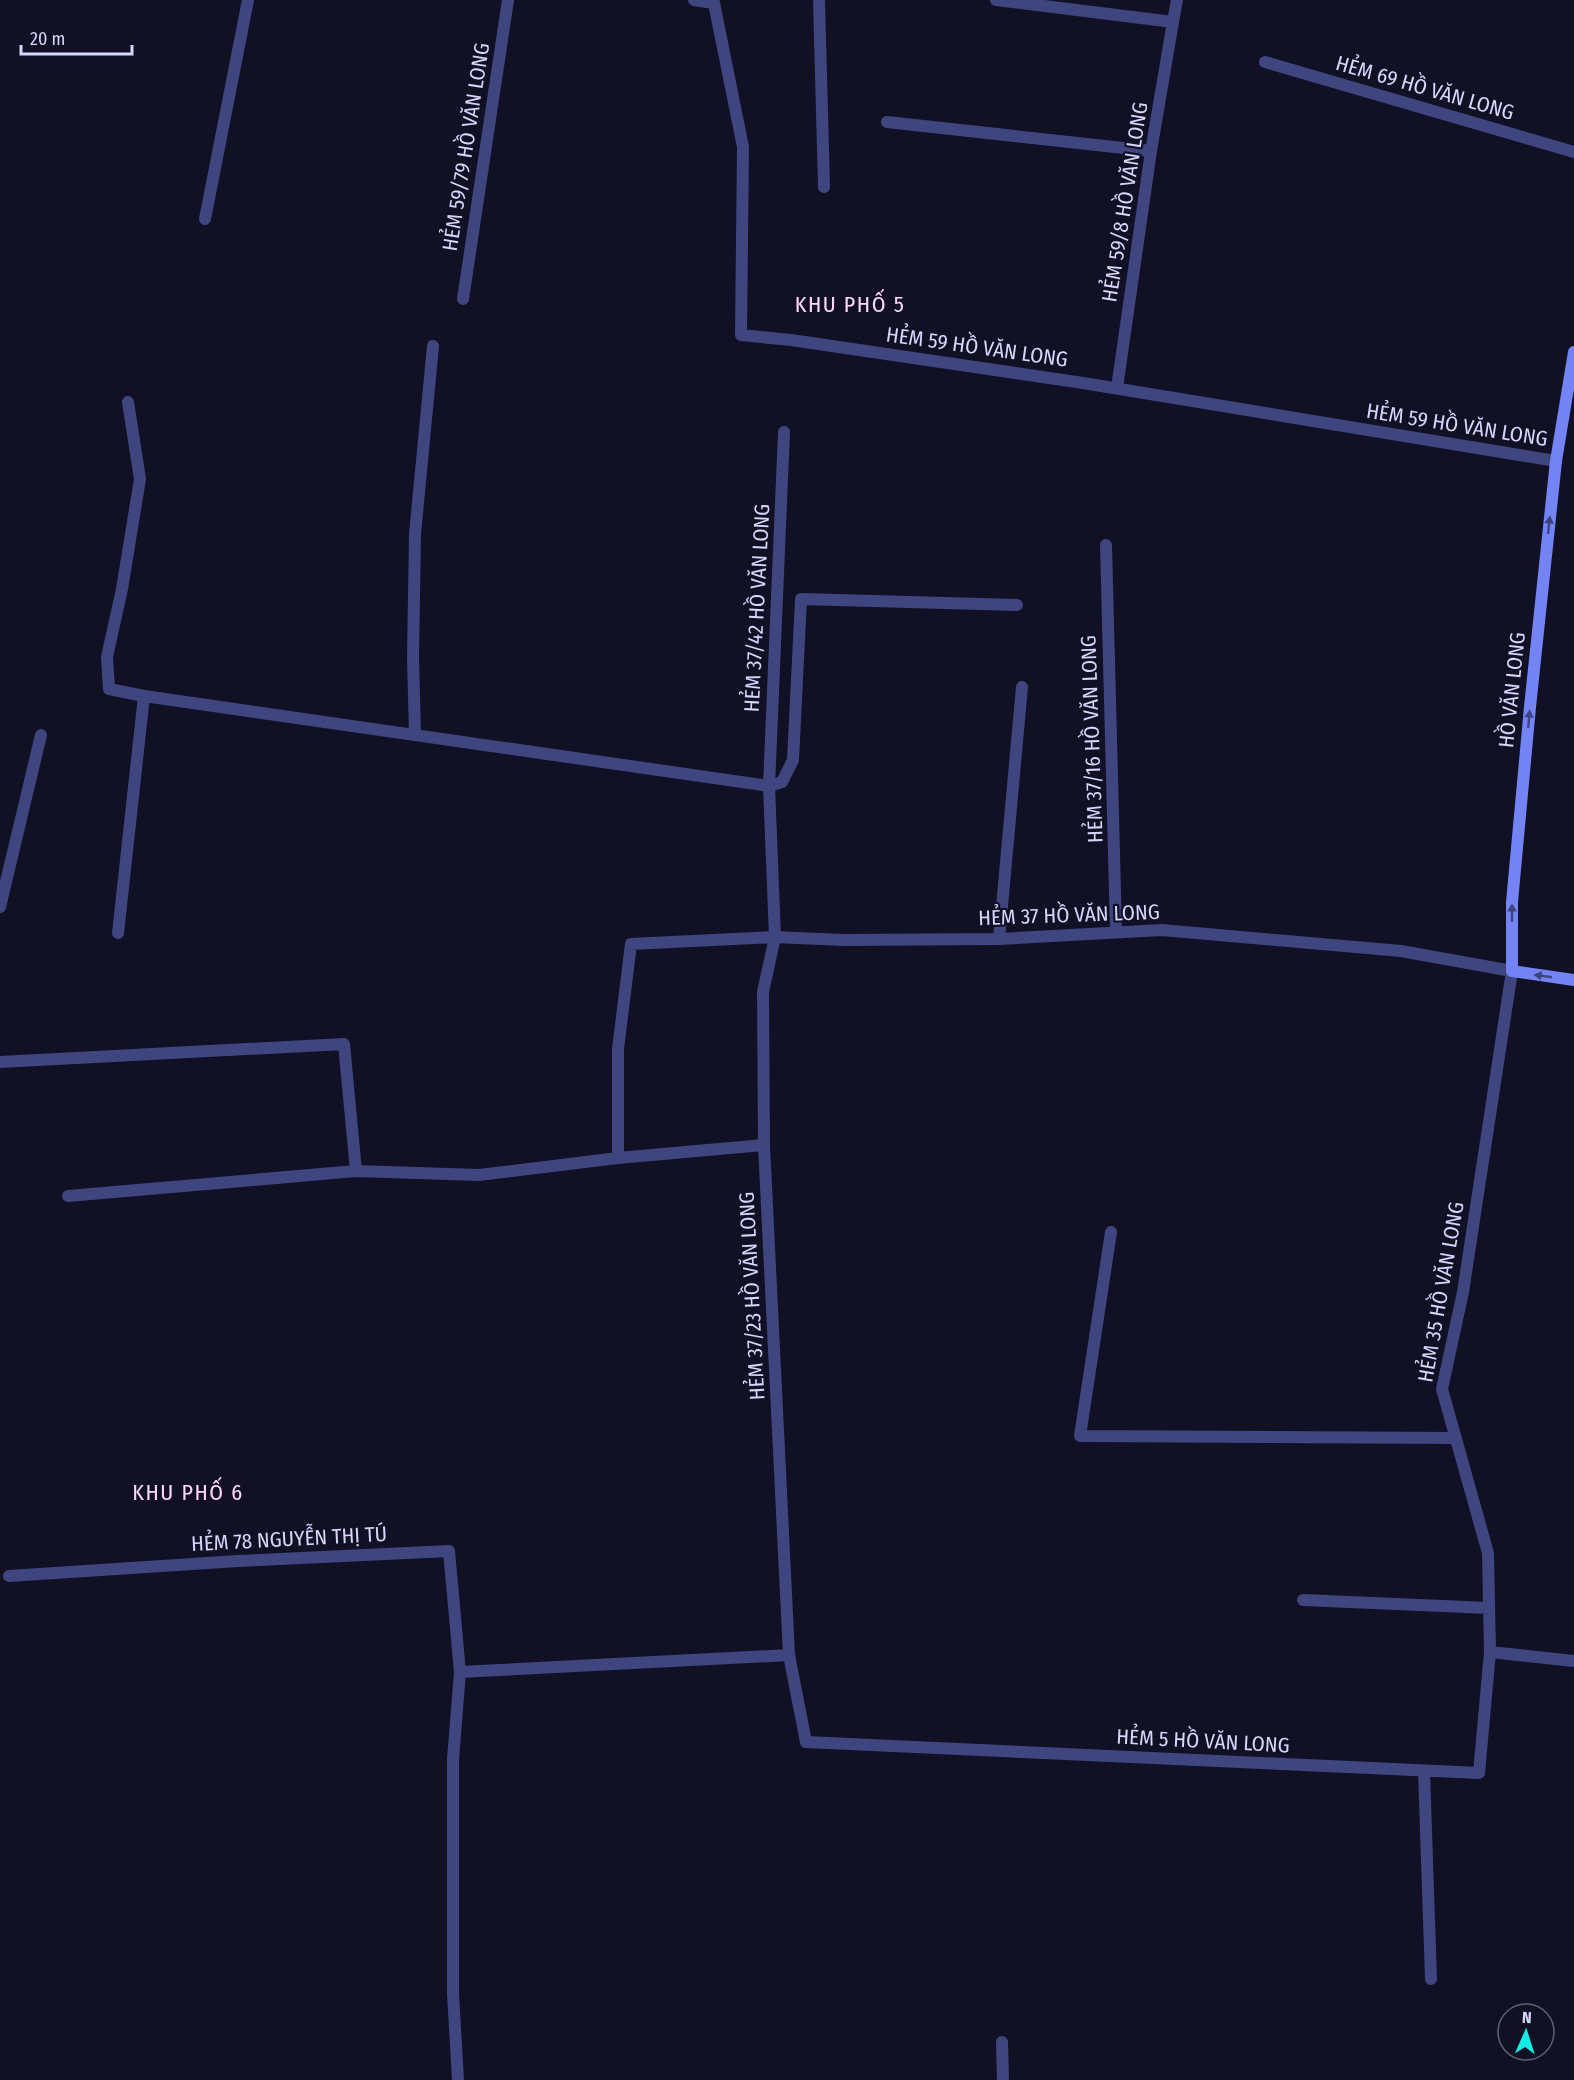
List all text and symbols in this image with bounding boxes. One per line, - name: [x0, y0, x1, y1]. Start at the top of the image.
- scale bar: [21, 18, 132, 56]
- text: 20 m: [30, 28, 65, 50]
- street label: HẺM 59/79 HỒ VĂN LONG: [436, 41, 495, 253]
- street label: HẺM 69 HỒ VĂN LONG: [1333, 49, 1517, 126]
- street label: HẺM 59/8 HỒ VĂN LONG: [1095, 100, 1154, 304]
- district label: KHU PHỐ 5: [795, 288, 905, 318]
- street label: HẺM 59 HỒ VĂN LONG: [884, 320, 1070, 373]
- street label: HẺM 59 HỒ VĂN LONG: [1364, 397, 1550, 452]
- street label: HẺM 37/42 HỒ VĂN LONG: [738, 503, 775, 713]
- one-way arrow: [1544, 515, 1554, 534]
- street label: HỒ VĂN LONG: [1492, 631, 1531, 749]
- street label: HẺM 37/16 HỒ VĂN LONG: [1074, 635, 1109, 843]
- one-way arrow: [1524, 709, 1534, 728]
- street label: HẺM 37 HỒ VĂN LONG: [978, 898, 1160, 931]
- one-way arrow: [1507, 903, 1517, 922]
- one-way arrow: [1533, 971, 1552, 980]
- street label: HẺM 37/23 HỒ VĂN LONG: [733, 1191, 770, 1401]
- street label: HẺM 35 HỒ VĂN LONG: [1411, 1200, 1470, 1384]
- district label: KHU PHỐ 6: [132, 1476, 244, 1506]
- street label: HẺM 78 NGUYỄN THỊ TÚ: [190, 1519, 388, 1557]
- street label: HẺM 5 HỒ VĂN LONG: [1116, 1722, 1290, 1759]
- north arrow: [1496, 2002, 1556, 2062]
- text: N: [1521, 2008, 1532, 2027]

